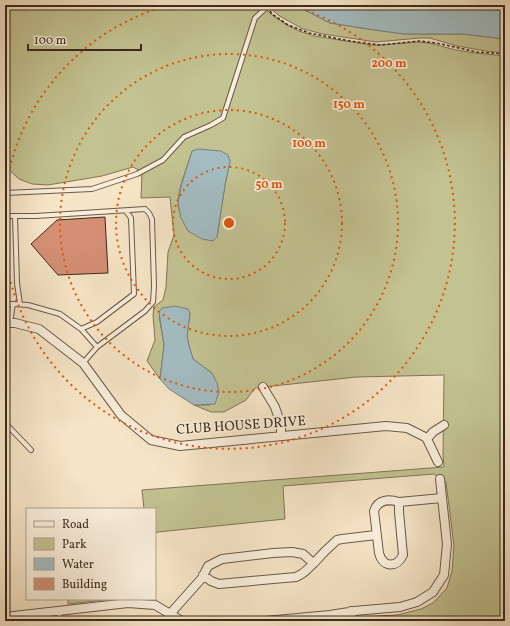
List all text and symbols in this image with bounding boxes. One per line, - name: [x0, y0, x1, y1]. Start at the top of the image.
- scale bar: [28, 26, 141, 52]
- text: 100 m: [34, 33, 67, 49]
- text: 200 m: [371, 56, 407, 72]
- text: 150 m: [333, 97, 365, 113]
- text: 100 m: [292, 136, 326, 152]
- text: 50 m: [255, 177, 283, 193]
- centre of rings: [222, 216, 236, 230]
- street label: CLUB HOUSE DRIVE: [176, 412, 306, 440]
- legend: [26, 508, 156, 600]
- text: Road: [62, 517, 89, 533]
- text: Park: [62, 537, 87, 553]
- text: Water: [62, 557, 94, 573]
- text: Building: [62, 577, 107, 593]

